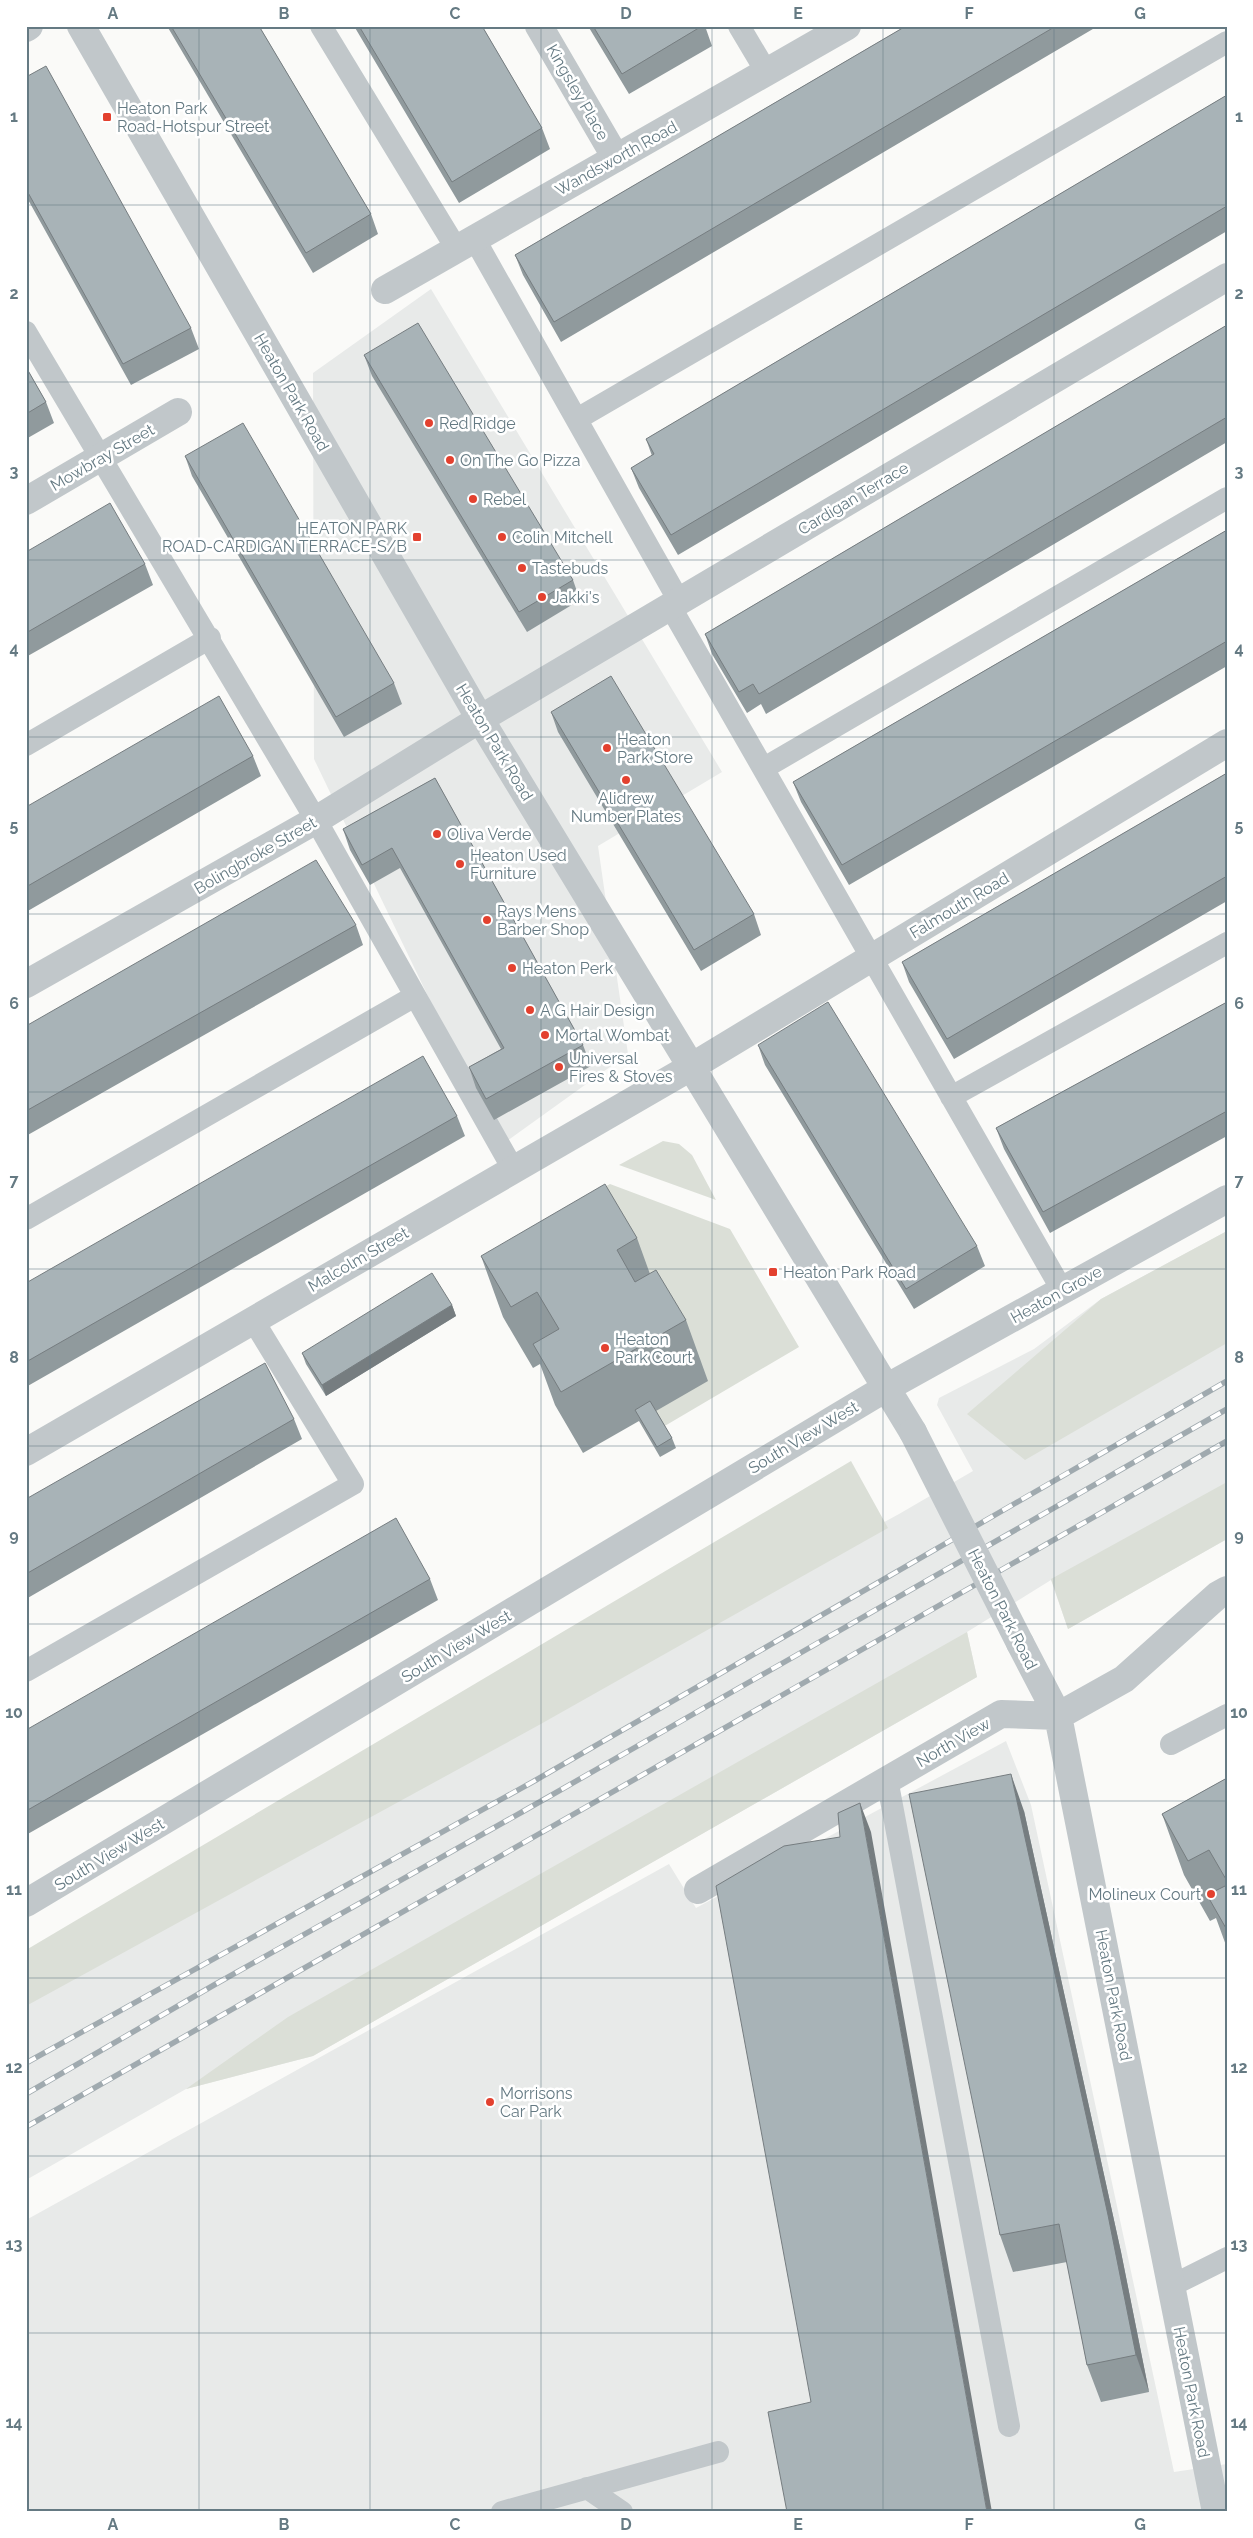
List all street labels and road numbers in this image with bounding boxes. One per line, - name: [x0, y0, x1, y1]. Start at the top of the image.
- street label: Kingsley Place: [542, 41, 613, 144]
- street label: Wandsworth Road: [552, 117, 681, 200]
- street label: Heaton Park Road: [250, 330, 333, 455]
- street label: Mowbray Street: [47, 420, 158, 495]
- street label: Cardigan Terrace: [795, 458, 912, 539]
- street label: Heaton Park Road: [452, 680, 537, 804]
- street label: Bolingbroke Street: [191, 812, 320, 898]
- street label: Falmouth Road: [906, 868, 1012, 942]
- street label: Malcolm Street: [305, 1223, 412, 1296]
- street label: Heaton Grove: [1007, 1262, 1105, 1327]
- street label: South View West: [745, 1397, 862, 1478]
- street label: Heaton Park Road: [964, 1546, 1041, 1673]
- street label: South View West: [398, 1606, 515, 1687]
- street label: North View: [913, 1714, 994, 1771]
- street label: South View West: [51, 1814, 168, 1895]
- street label: Heaton Park Road: [1091, 1928, 1136, 2062]
- street label: Heaton Park Road: [1169, 2325, 1214, 2459]

